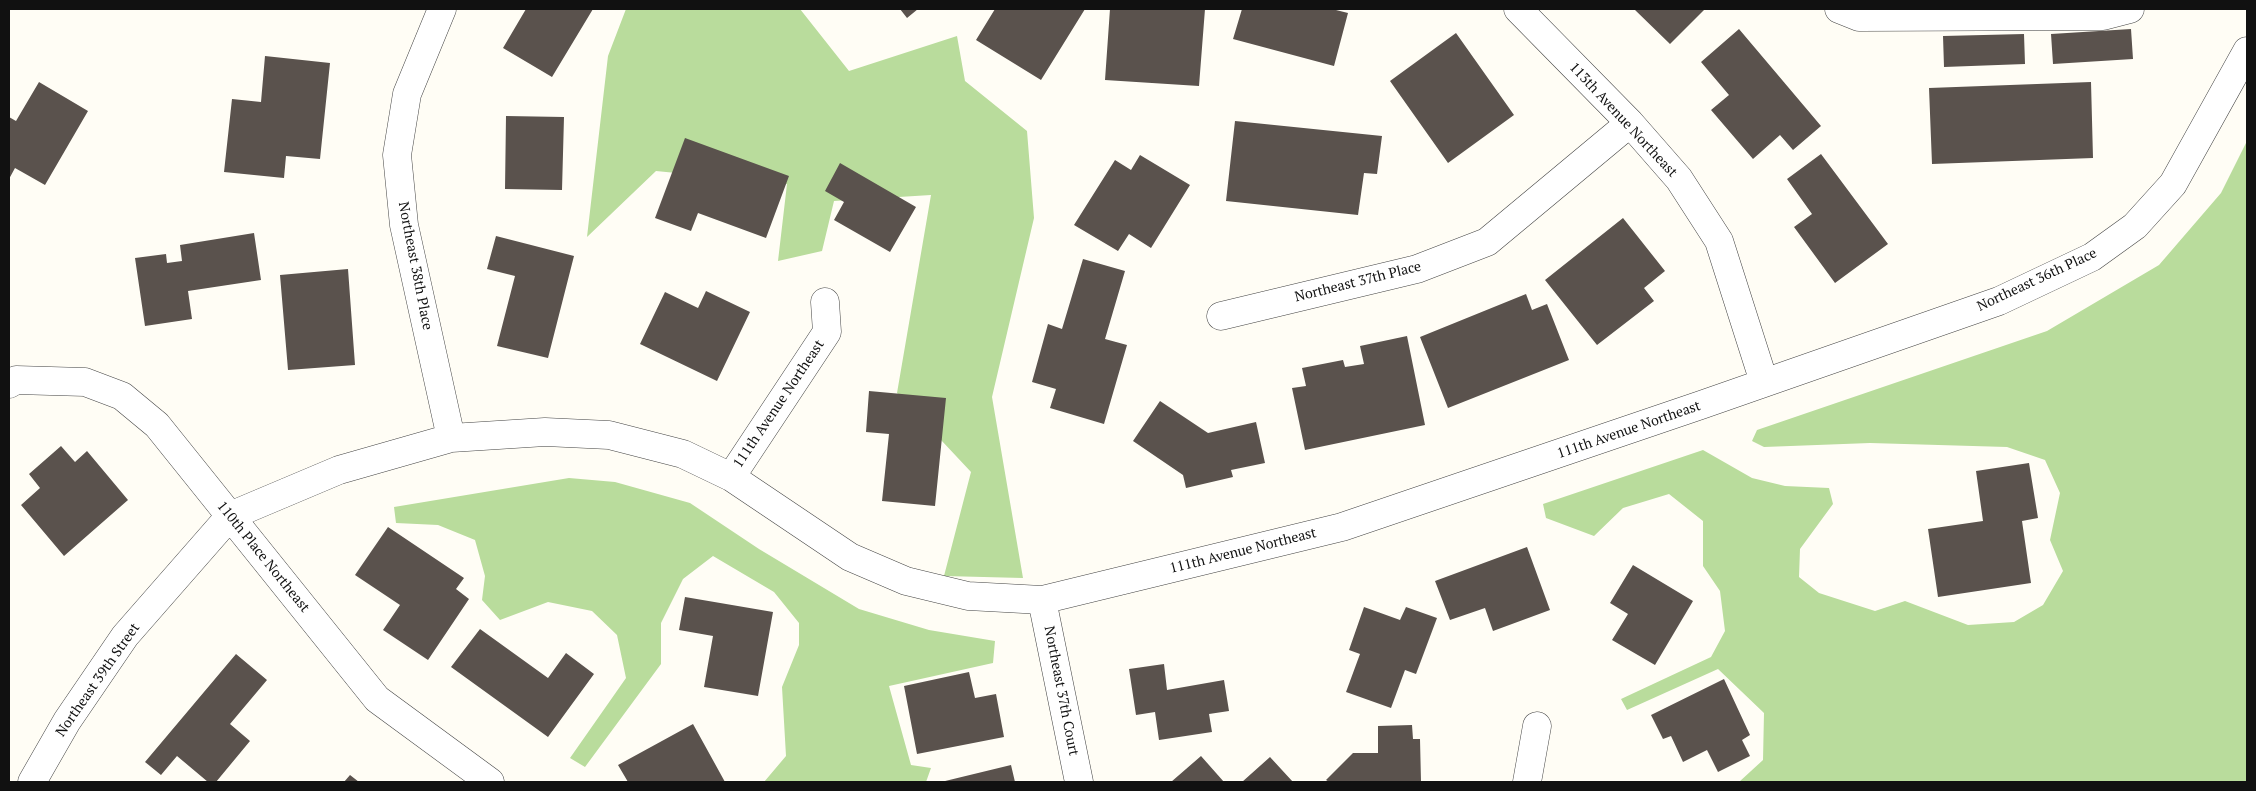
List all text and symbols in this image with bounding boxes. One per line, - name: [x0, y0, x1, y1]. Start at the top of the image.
- street label: 113th Avenue Northeast: [1566, 59, 1680, 181]
- street label: Northeast 38th Place: [394, 200, 436, 332]
- street label: Northeast 36th Place: [1974, 245, 2100, 315]
- street label: Northeast 37th Place: [1293, 258, 1423, 306]
- street label: 111th Avenue Northeast: [730, 337, 828, 471]
- street label: 111th Avenue Northeast: [1555, 398, 1703, 462]
- street label: 110th Place Northeast: [213, 498, 313, 616]
- street label: 111th Avenue Northeast: [1168, 525, 1318, 577]
- street label: Northeast 39th Street: [53, 620, 143, 740]
- street label: Northeast 37th Court: [1040, 625, 1082, 757]

